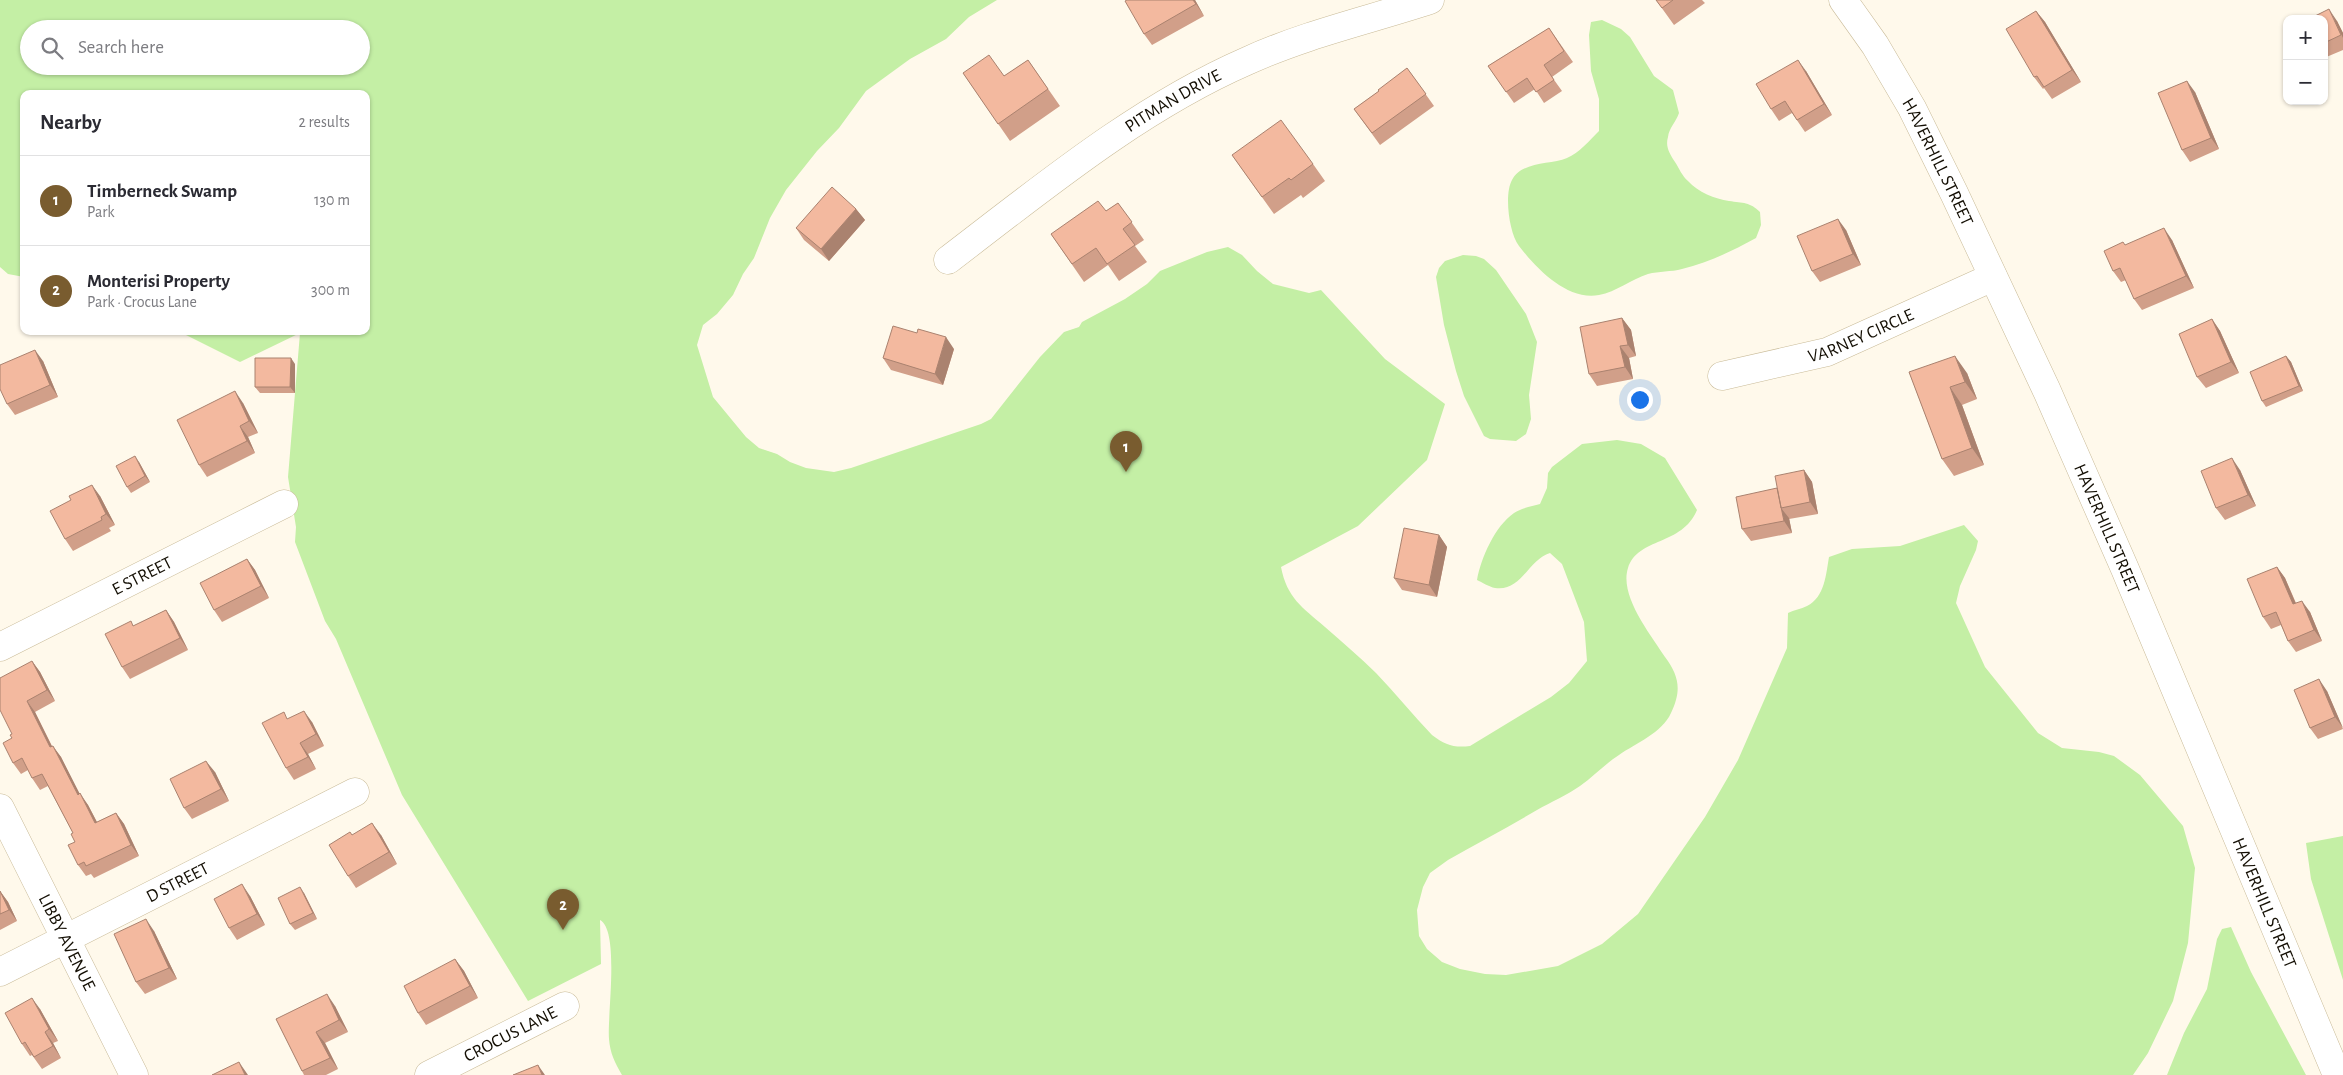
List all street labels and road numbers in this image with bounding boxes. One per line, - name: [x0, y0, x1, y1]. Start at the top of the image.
- street label: PITMAN DRIVE: [1122, 66, 1224, 136]
- street label: HAVERHILL STREET: [1898, 95, 1976, 229]
- street label: VARNEY CIRCLE: [1806, 306, 1917, 366]
- street label: HAVERHILL STREET: [2070, 461, 2142, 597]
- street label: E STREET: [109, 554, 176, 599]
- street label: HAVERHILL STREET: [2229, 835, 2299, 971]
- street label: D STREET: [144, 859, 212, 906]
- street label: LIBBY AVENUE: [35, 891, 98, 994]
- street label: CROCUS LANE: [461, 1004, 560, 1066]

